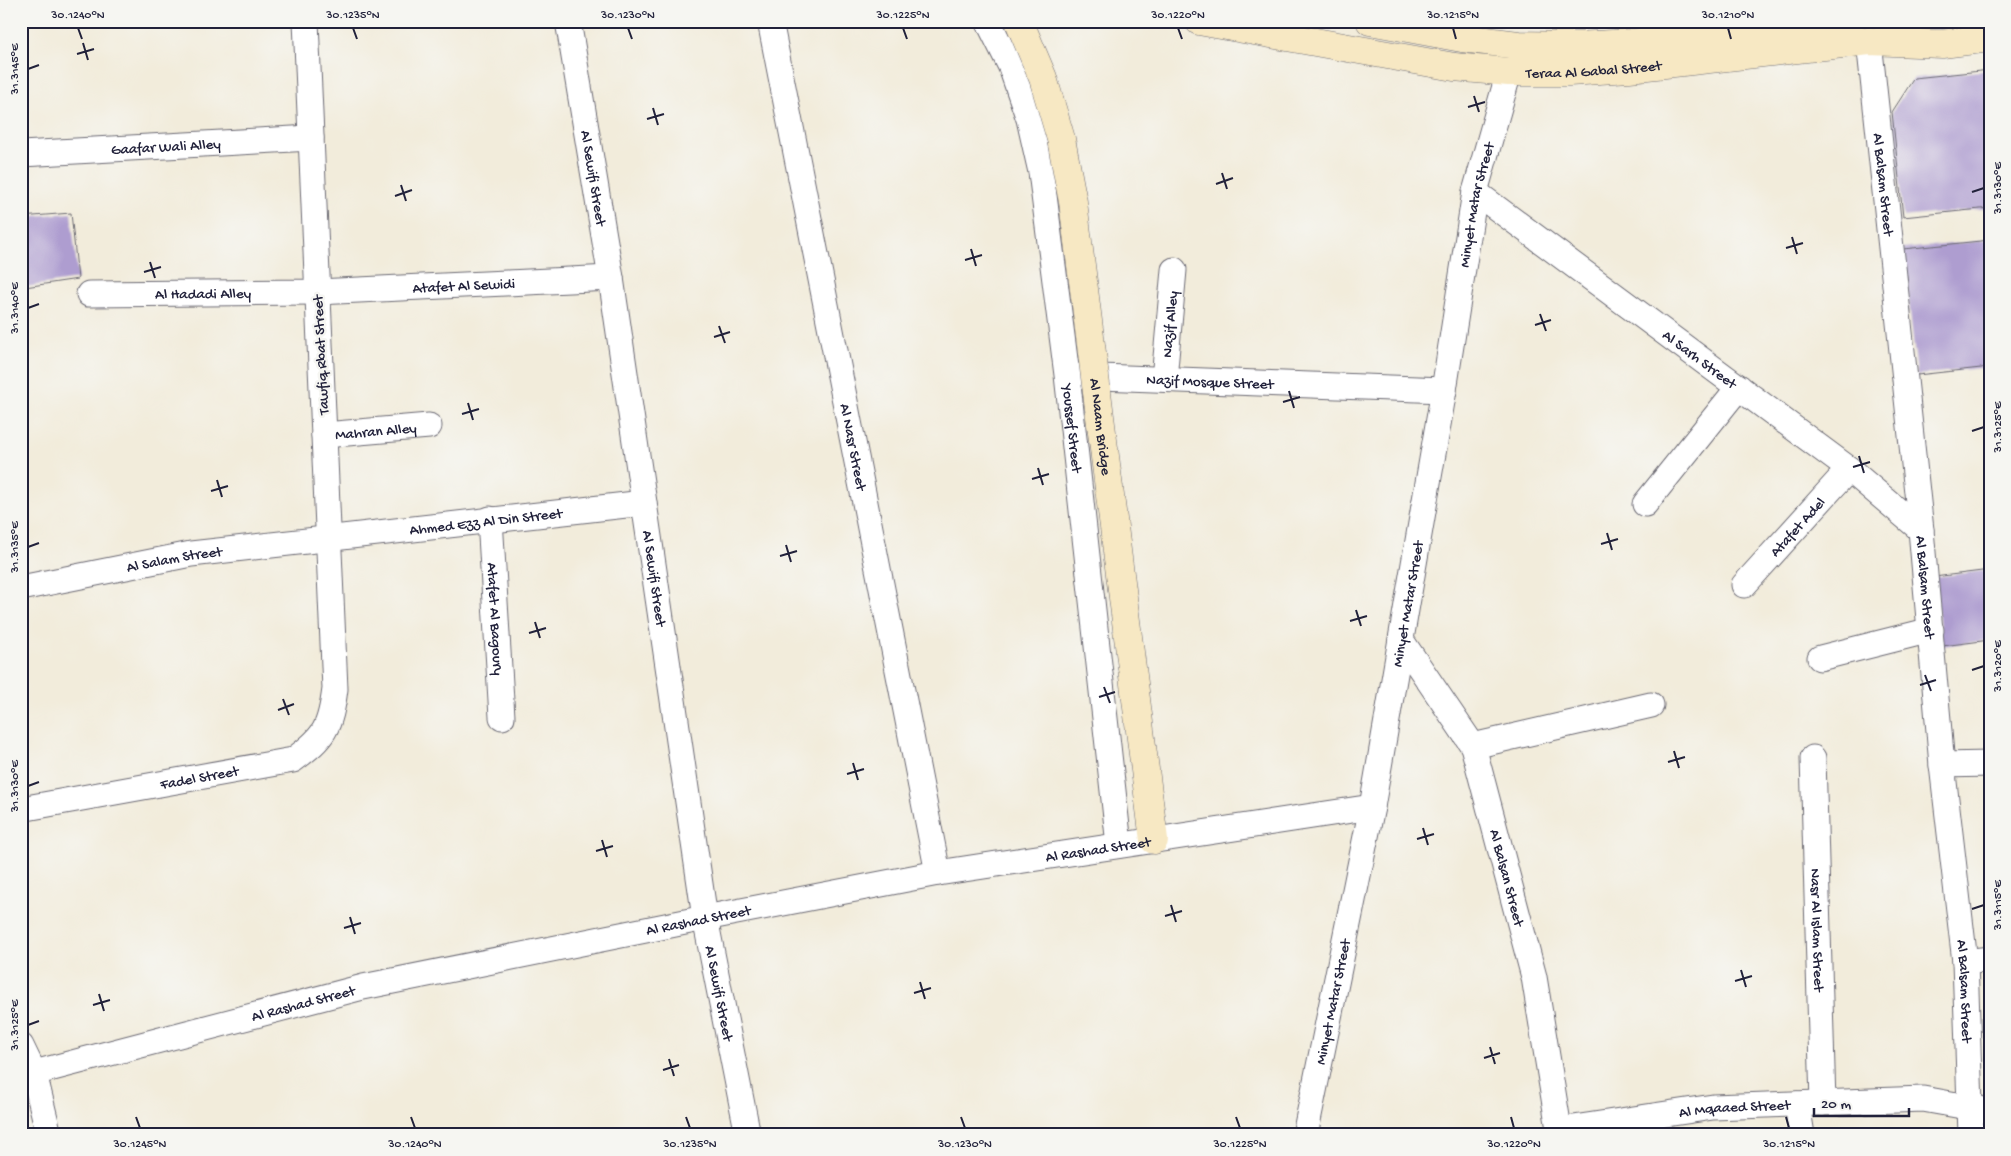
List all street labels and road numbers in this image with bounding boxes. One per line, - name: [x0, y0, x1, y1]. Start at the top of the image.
- street label: Teraa Al Gabal Street: [1525, 57, 1664, 83]
- street label: Al Sewifi Street: [575, 129, 609, 229]
- street label: Al Balsam Street: [1868, 132, 1897, 239]
- street label: Gaafar Wali Alley: [111, 136, 222, 160]
- street label: Minyet Matar Street: [1456, 139, 1500, 269]
- street label: Atafet Al Sewidi: [412, 276, 516, 298]
- street label: Al Hadadi Alley: [155, 286, 252, 304]
- street label: Nazif Alley: [1159, 290, 1183, 358]
- street label: Tawfiq Rbat Street: [310, 293, 334, 416]
- street label: Al Sarh Street: [1658, 327, 1741, 395]
- street label: Nazif Mosque Street: [1146, 372, 1276, 395]
- street label: Al Naam Bridge: [1084, 377, 1114, 477]
- street label: Youssef Street: [1057, 381, 1085, 475]
- street label: Al Nasr Street: [835, 402, 870, 494]
- street label: Mahran Alley: [334, 420, 418, 445]
- street label: Atafet Adel: [1767, 494, 1830, 561]
- street label: Ahmed Ezz Al Din Street: [409, 505, 565, 540]
- street label: Al Sewifi Street: [637, 529, 669, 630]
- street label: Al Balsam Street: [1911, 535, 1938, 641]
- street label: Minyet Matar Street: [1389, 538, 1429, 669]
- street label: Al Salam Street: [125, 543, 225, 578]
- street label: Atafet Al Bagoury: [482, 562, 506, 677]
- street label: Fadel Street: [158, 763, 242, 795]
- street label: Al Balsan Street: [1484, 827, 1528, 930]
- street label: Al Rashad Street: [1044, 833, 1154, 868]
- street label: Nasr Al Islam Street: [1805, 868, 1827, 994]
- street label: Al Rashad Street: [645, 902, 754, 941]
- street label: Minyet Matar Street: [1313, 936, 1356, 1067]
- street label: Al Balsam Street: [1951, 939, 1975, 1045]
- street label: Al Sewifi Street: [700, 944, 737, 1045]
- street label: Al Rashad Street: [250, 982, 359, 1027]
- street label: Al Mqaaed Street: [1678, 1097, 1792, 1123]

